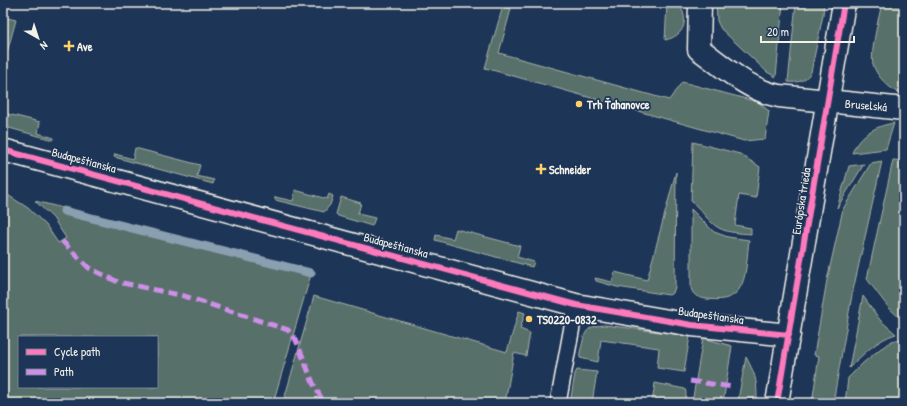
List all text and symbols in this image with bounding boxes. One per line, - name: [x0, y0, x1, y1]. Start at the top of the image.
- north arrow: [18, 18, 58, 58]
- scale bar: [761, 18, 854, 44]
- text: 20 m: [767, 23, 789, 40]
- text: N: [38, 38, 51, 53]
- place label: Ave: [77, 38, 93, 55]
- marker: Ave: [64, 41, 74, 51]
- street label: Bruselská: [844, 95, 888, 115]
- place label: Trh Ťahanovce: [586, 96, 650, 113]
- marker: Trh Ťahanovce: [574, 99, 584, 109]
- street label: Budapeštianska: [50, 143, 118, 177]
- place label: Schneider: [549, 161, 592, 178]
- marker: Schneider: [536, 164, 546, 174]
- street label: Európska trieda: [787, 166, 815, 236]
- street label: Budapeštianska: [362, 228, 430, 262]
- street label: Budapeštianska: [677, 302, 745, 328]
- place label: TS0220-0832: [536, 311, 597, 328]
- marker: TS0220-0832: [524, 314, 534, 324]
- legend: [18, 336, 158, 388]
- text: Cycle path: [54, 343, 100, 360]
- text: Path: [54, 363, 74, 380]

